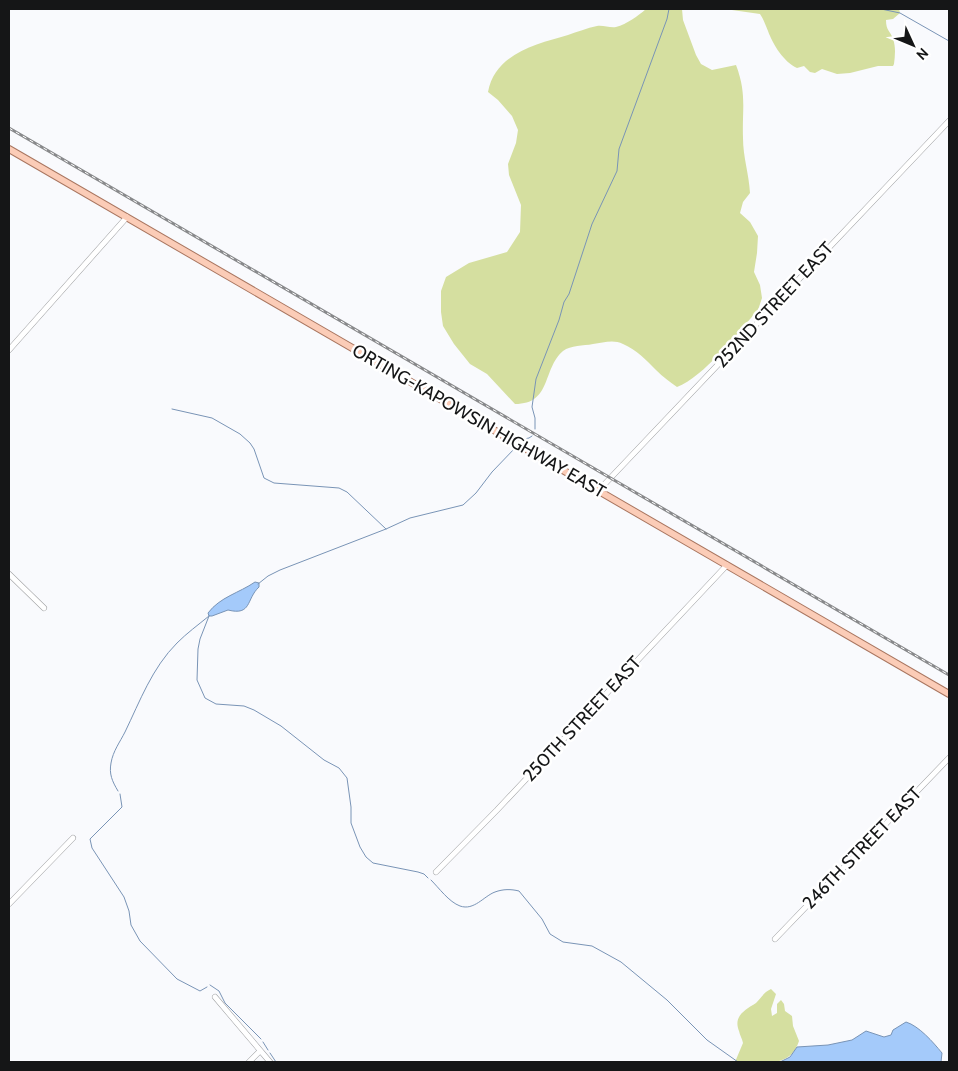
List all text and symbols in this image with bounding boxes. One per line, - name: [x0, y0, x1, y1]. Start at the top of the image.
- north arrow: [888, 20, 938, 70]
- text: N: [912, 44, 932, 64]
- street label: 252ND STREET EAST: [710, 237, 838, 373]
- street label: ORTING-KAPOWSIN HIGHWAY EAST: [348, 339, 610, 503]
- street label: 250TH STREET EAST: [518, 651, 646, 786]
- street label: 246TH STREET EAST: [798, 782, 926, 914]

